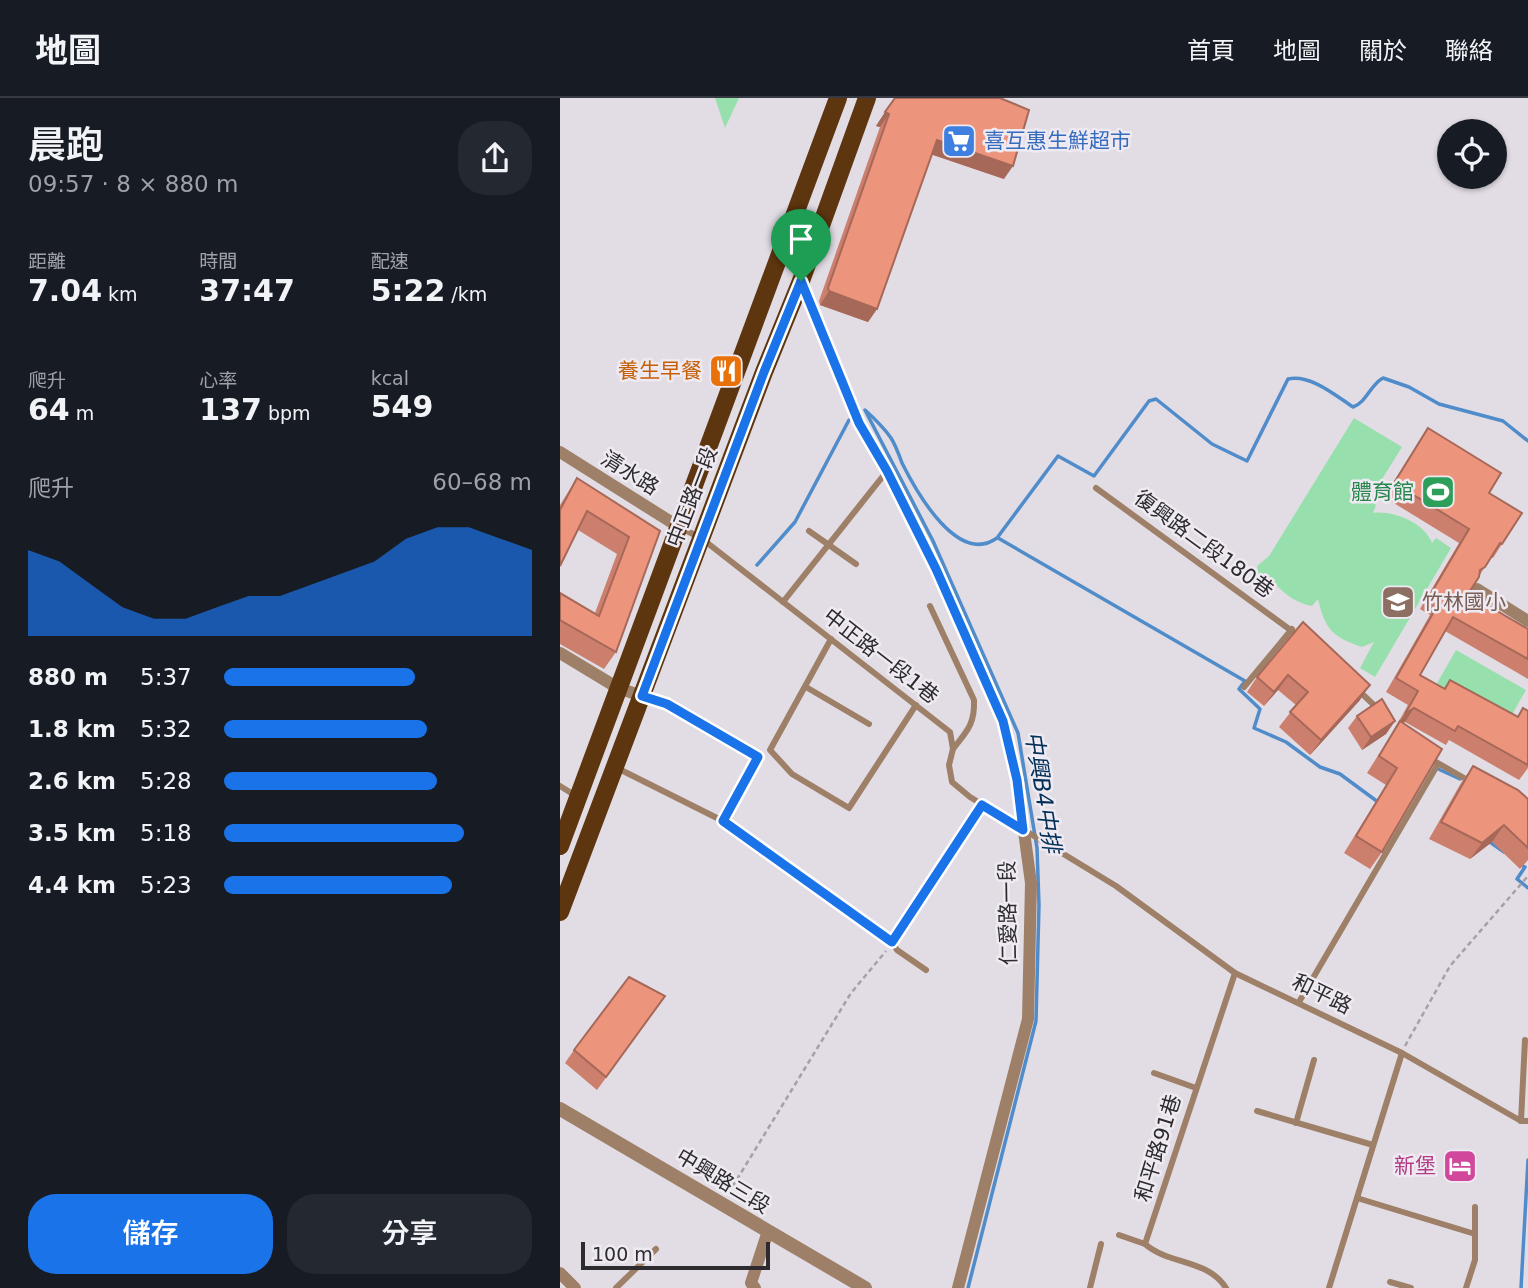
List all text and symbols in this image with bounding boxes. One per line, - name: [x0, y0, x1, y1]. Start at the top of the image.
- text: 地圖: [35, 31, 101, 70]
- text: 首頁: [1187, 37, 1235, 65]
- text: 地圖: [1273, 37, 1321, 65]
- text: 關於: [1359, 37, 1407, 65]
- text: 聯絡: [1445, 37, 1493, 65]
- map controls: [1437, 119, 1507, 189]
- button: locate: [1437, 119, 1507, 189]
- button: share: [458, 121, 532, 195]
- supermarket icon: 喜互惠生鮮超市: [940, 122, 978, 160]
- text: 晨跑: [28, 123, 104, 167]
- place label: 喜互惠生鮮超市: [984, 129, 1131, 153]
- text: 09:57 · 8 × 880 m: [28, 171, 238, 197]
- pin: [771, 209, 831, 281]
- icon: arrive: [782, 220, 820, 258]
- text: 距離: [28, 250, 66, 272]
- text: 時間: [199, 250, 237, 272]
- text: 配速: [371, 250, 409, 272]
- text: 7.04: [28, 273, 102, 308]
- text: 37:47: [199, 273, 295, 308]
- text: 5:22: [371, 273, 445, 308]
- text: km: [102, 283, 138, 305]
- text: /km: [445, 283, 487, 305]
- restaurant icon: 養生早餐: [707, 352, 745, 390]
- place label: 養生早餐: [618, 359, 702, 383]
- text: kcal: [371, 367, 409, 389]
- text: 爬升: [28, 369, 66, 391]
- text: 心率: [199, 369, 237, 391]
- text: 549: [371, 389, 433, 424]
- text: 64: [28, 392, 70, 427]
- text: 137: [199, 392, 262, 427]
- text: m: [70, 402, 94, 424]
- text: bpm: [262, 402, 311, 424]
- street label: 中正路一段: [662, 444, 722, 550]
- street label: 清水路: [597, 446, 663, 500]
- text: 60–68 m: [432, 469, 532, 495]
- sports icon: 體育館: [1419, 473, 1457, 511]
- text: 爬升: [28, 475, 74, 501]
- place label: 體育館: [1351, 480, 1414, 504]
- street label: 復興路二段180巷: [1130, 485, 1278, 603]
- school or university icon: 竹林國小: [1379, 583, 1417, 621]
- place label: 竹林國小: [1422, 590, 1506, 614]
- street label: 中正路一段1巷: [819, 604, 943, 708]
- text: 880 m: [28, 664, 108, 690]
- text: 5:37: [140, 664, 192, 690]
- text: 1.8 km: [28, 716, 116, 742]
- text: 5:32: [140, 716, 192, 742]
- water label: 中興B4中排: [1021, 730, 1066, 857]
- text: 2.6 km: [28, 768, 116, 794]
- text: 5:28: [140, 768, 192, 794]
- text: 3.5 km: [28, 820, 116, 846]
- text: 5:18: [140, 820, 192, 846]
- street label: 仁愛路一段: [995, 860, 1021, 966]
- text: 4.4 km: [28, 872, 116, 898]
- text: 5:23: [140, 872, 192, 898]
- street label: 和平路: [1288, 969, 1356, 1019]
- street label: 和平路91巷: [1130, 1092, 1186, 1204]
- street label: 中興路三段: [672, 1144, 774, 1218]
- hotel icon: 新堡: [1441, 1147, 1479, 1185]
- place label: 新堡: [1394, 1154, 1436, 1178]
- button: 儲存: [28, 1194, 273, 1274]
- button: 分享: [287, 1194, 532, 1274]
- scale bar: [581, 1239, 770, 1271]
- text: 100 m: [592, 1243, 653, 1265]

